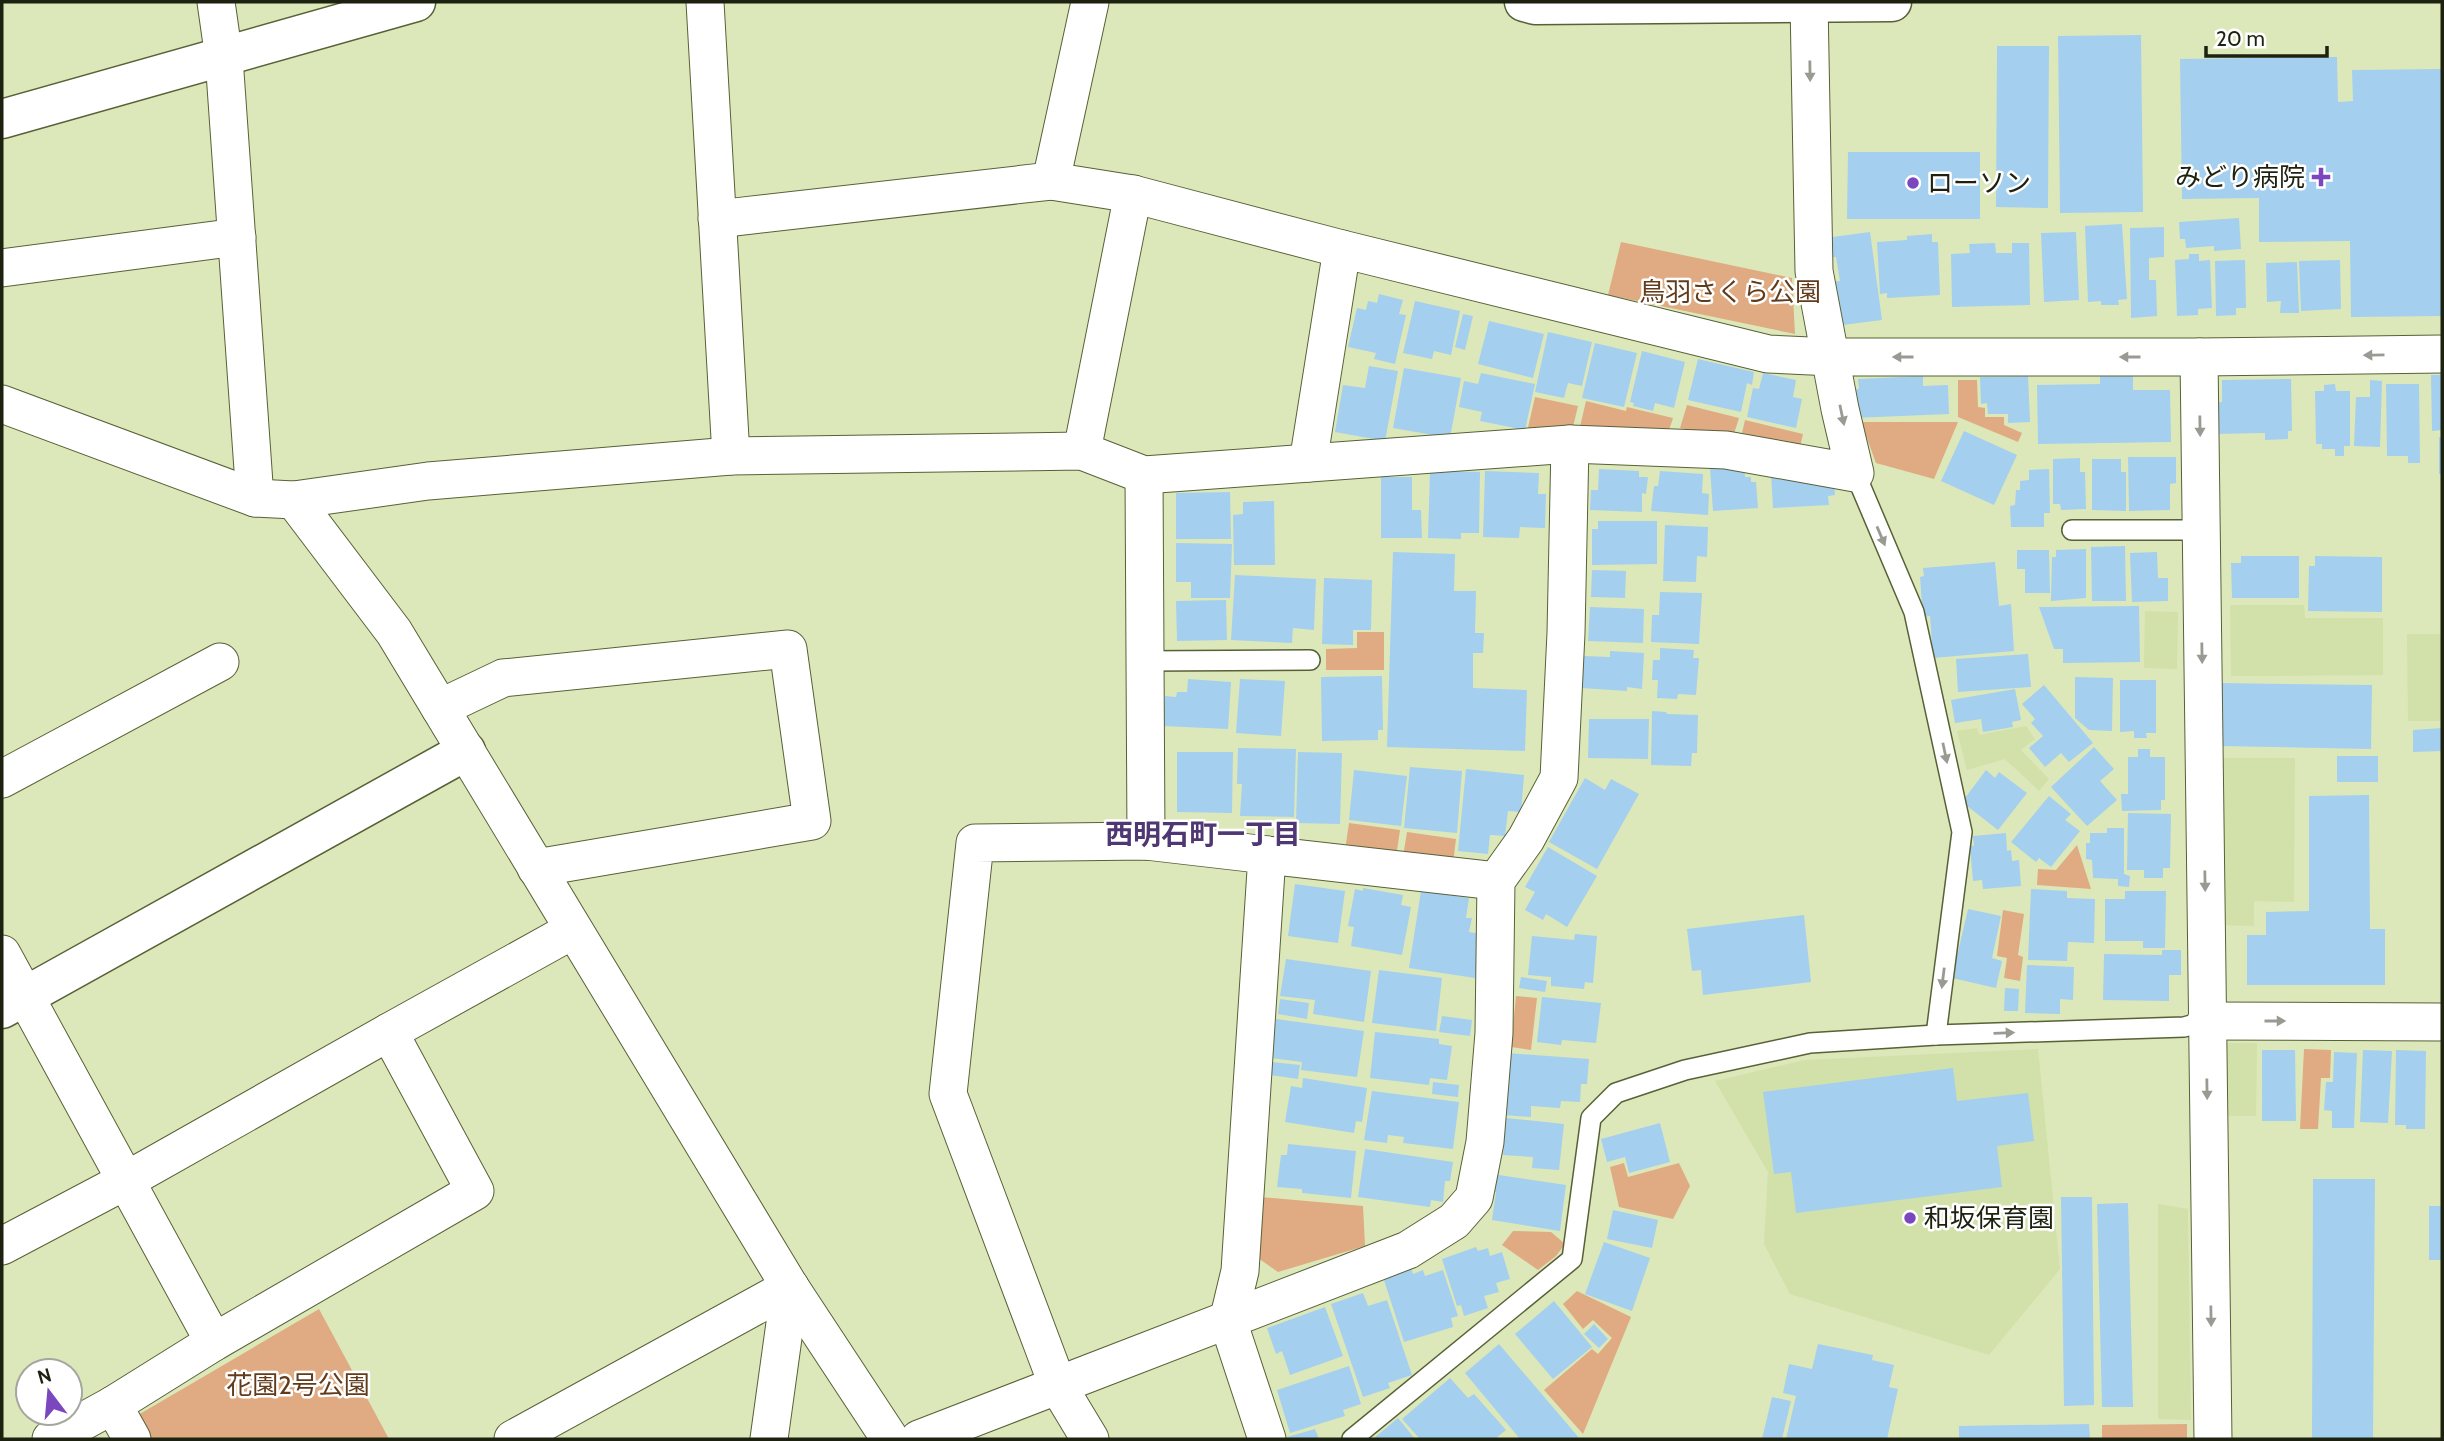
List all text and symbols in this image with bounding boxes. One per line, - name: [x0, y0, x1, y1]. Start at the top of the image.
- scale bar: [2206, 14, 2327, 58]
- text: 20 m: [2216, 26, 2265, 51]
- one-way arrow: [1805, 61, 1816, 83]
- place label: みどり病院: [2175, 161, 2305, 193]
- place label: ローソン: [1927, 167, 2031, 199]
- marker: みどり病院: [2311, 167, 2331, 187]
- marker: ローソン: [1905, 175, 1921, 191]
- park label: 鳥羽さくら公園: [1639, 276, 1821, 308]
- one-way arrow: [2363, 349, 2385, 361]
- one-way arrow: [1892, 351, 1914, 363]
- one-way arrow: [2119, 351, 2141, 363]
- one-way arrow: [1836, 404, 1847, 426]
- one-way arrow: [2194, 415, 2206, 437]
- one-way arrow: [1876, 525, 1887, 546]
- one-way arrow: [2197, 642, 2208, 664]
- one-way arrow: [1939, 742, 1950, 764]
- district label: 西明石町一丁目: [1105, 817, 1301, 851]
- one-way arrow: [2199, 870, 2211, 892]
- one-way arrow: [1938, 967, 1949, 989]
- one-way arrow: [2264, 1015, 2286, 1027]
- one-way arrow: [1993, 1027, 2015, 1038]
- one-way arrow: [2202, 1078, 2213, 1100]
- place label: 和坂保育園: [1924, 1202, 2054, 1234]
- marker: 和坂保育園: [1902, 1210, 1918, 1226]
- one-way arrow: [2205, 1306, 2217, 1328]
- north arrow: [14, 1357, 84, 1427]
- text: N: [35, 1363, 54, 1389]
- park label: 花園2号公園: [226, 1369, 370, 1401]

